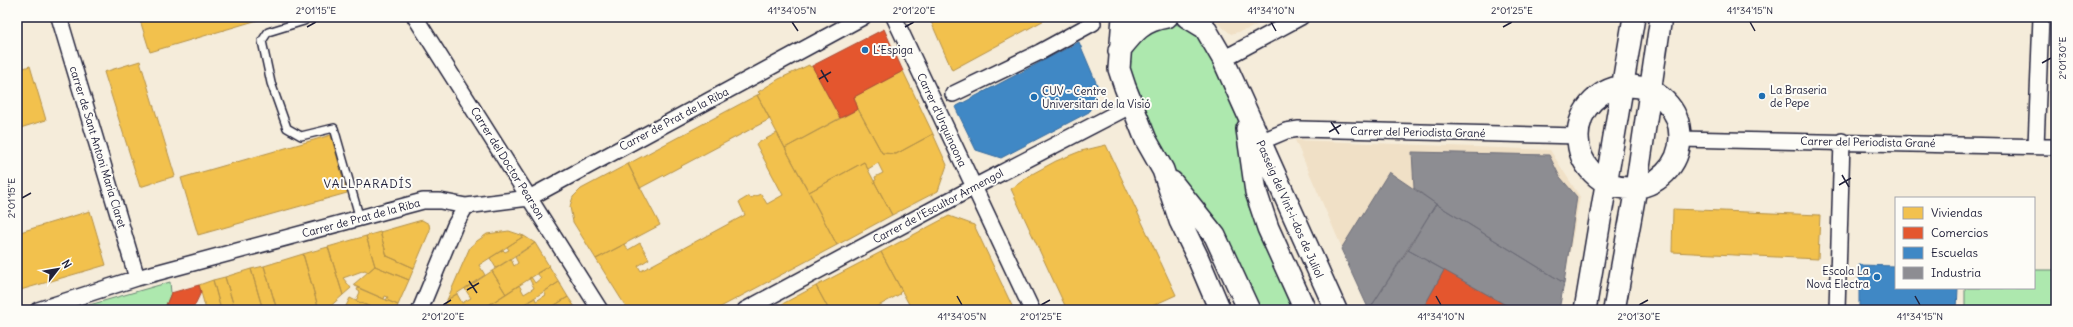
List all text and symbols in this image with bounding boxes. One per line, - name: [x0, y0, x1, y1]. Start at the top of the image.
- text: 2°01'15"E: [296, 4, 336, 17]
- text: 41°34'05"N: [767, 4, 817, 17]
- text: 2°01'20"E: [893, 4, 935, 17]
- text: 41°34'10"N: [1247, 4, 1295, 17]
- text: 2°01'25"E: [1491, 4, 1533, 17]
- text: 41°34'15"N: [1727, 4, 1773, 17]
- text: 2°01'30"E: [2056, 36, 2069, 79]
- place label: L’Espiga: [873, 43, 913, 57]
- marker: L’Espiga: [860, 45, 870, 55]
- street label: carrer de Sant Antoni Maria Claret: [67, 64, 129, 230]
- street label: Carrer d'Urquinaona: [914, 71, 970, 169]
- place label: La Braseria de Pepe: [1770, 83, 1827, 110]
- street label: Carrer de Prat de la Riba: [617, 84, 731, 154]
- place label: CUV - Centre Universitari de la Visió: [1042, 84, 1150, 111]
- marker: La Braseria de Pepe: [1757, 91, 1767, 101]
- marker: CUV - Centre Universitari de la Visió: [1029, 92, 1039, 102]
- street label: Carrer del Doctor Pearson: [468, 104, 548, 222]
- street label: Carrer del Periodista Grané: [1350, 124, 1486, 140]
- street label: Carrer del Periodista Grané: [1800, 134, 1936, 150]
- street label: Passeig del Vint-i-dos de Juliol: [1253, 138, 1327, 280]
- street label: Carrer de l'Escultor Armengol: [870, 166, 1006, 246]
- district label: VALLPARADÍS: [323, 176, 413, 191]
- text: 2°01'15"E: [5, 178, 18, 218]
- street label: Carrer de Prat de la Riba: [300, 195, 422, 241]
- legend: [1895, 197, 2035, 289]
- text: Viviendas: [1931, 205, 1982, 220]
- text: Comercios: [1931, 225, 1988, 240]
- text: Escuelas: [1931, 245, 1978, 260]
- north arrow: [38, 249, 78, 289]
- text: N: [59, 257, 75, 271]
- place label: Escola La Nova Electra: [1806, 264, 1869, 291]
- text: Industria: [1931, 265, 1981, 280]
- marker: Escola La Nova Electra: [1872, 272, 1882, 282]
- text: 2°01'20"E: [422, 310, 464, 323]
- text: 41°34'05"N: [937, 310, 987, 323]
- text: 2°01'25"E: [1020, 310, 1062, 323]
- text: 41°34'10"N: [1417, 310, 1465, 323]
- text: 2°01'30"E: [1618, 310, 1661, 323]
- text: 41°34'15"N: [1897, 310, 1943, 323]

